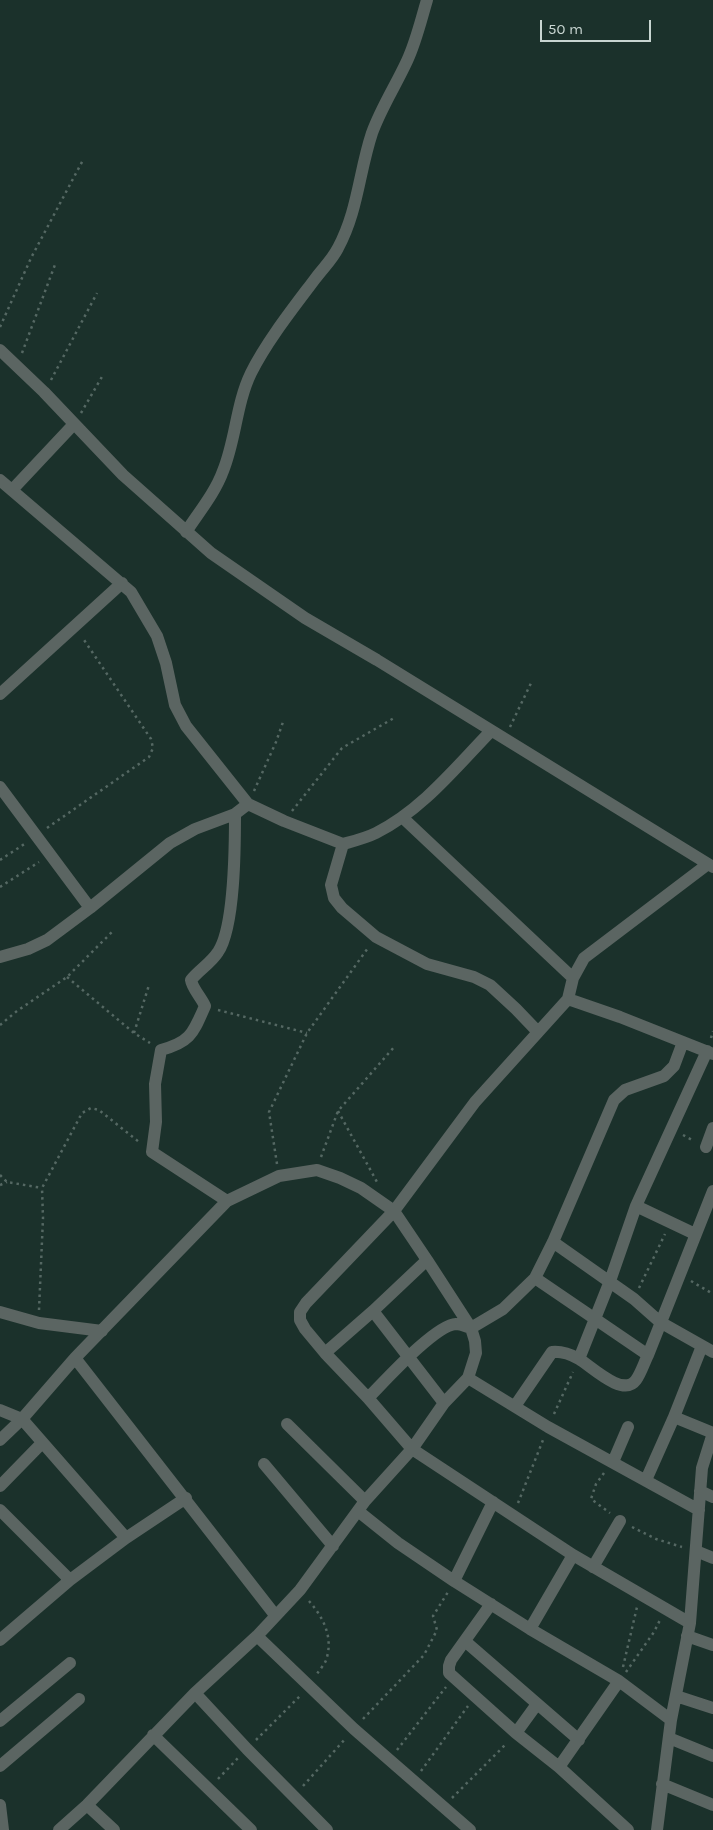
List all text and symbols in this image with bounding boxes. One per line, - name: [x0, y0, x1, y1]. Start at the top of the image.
- scale bar: [543, 10, 654, 42]
- text: 50 m: [548, 20, 583, 38]

